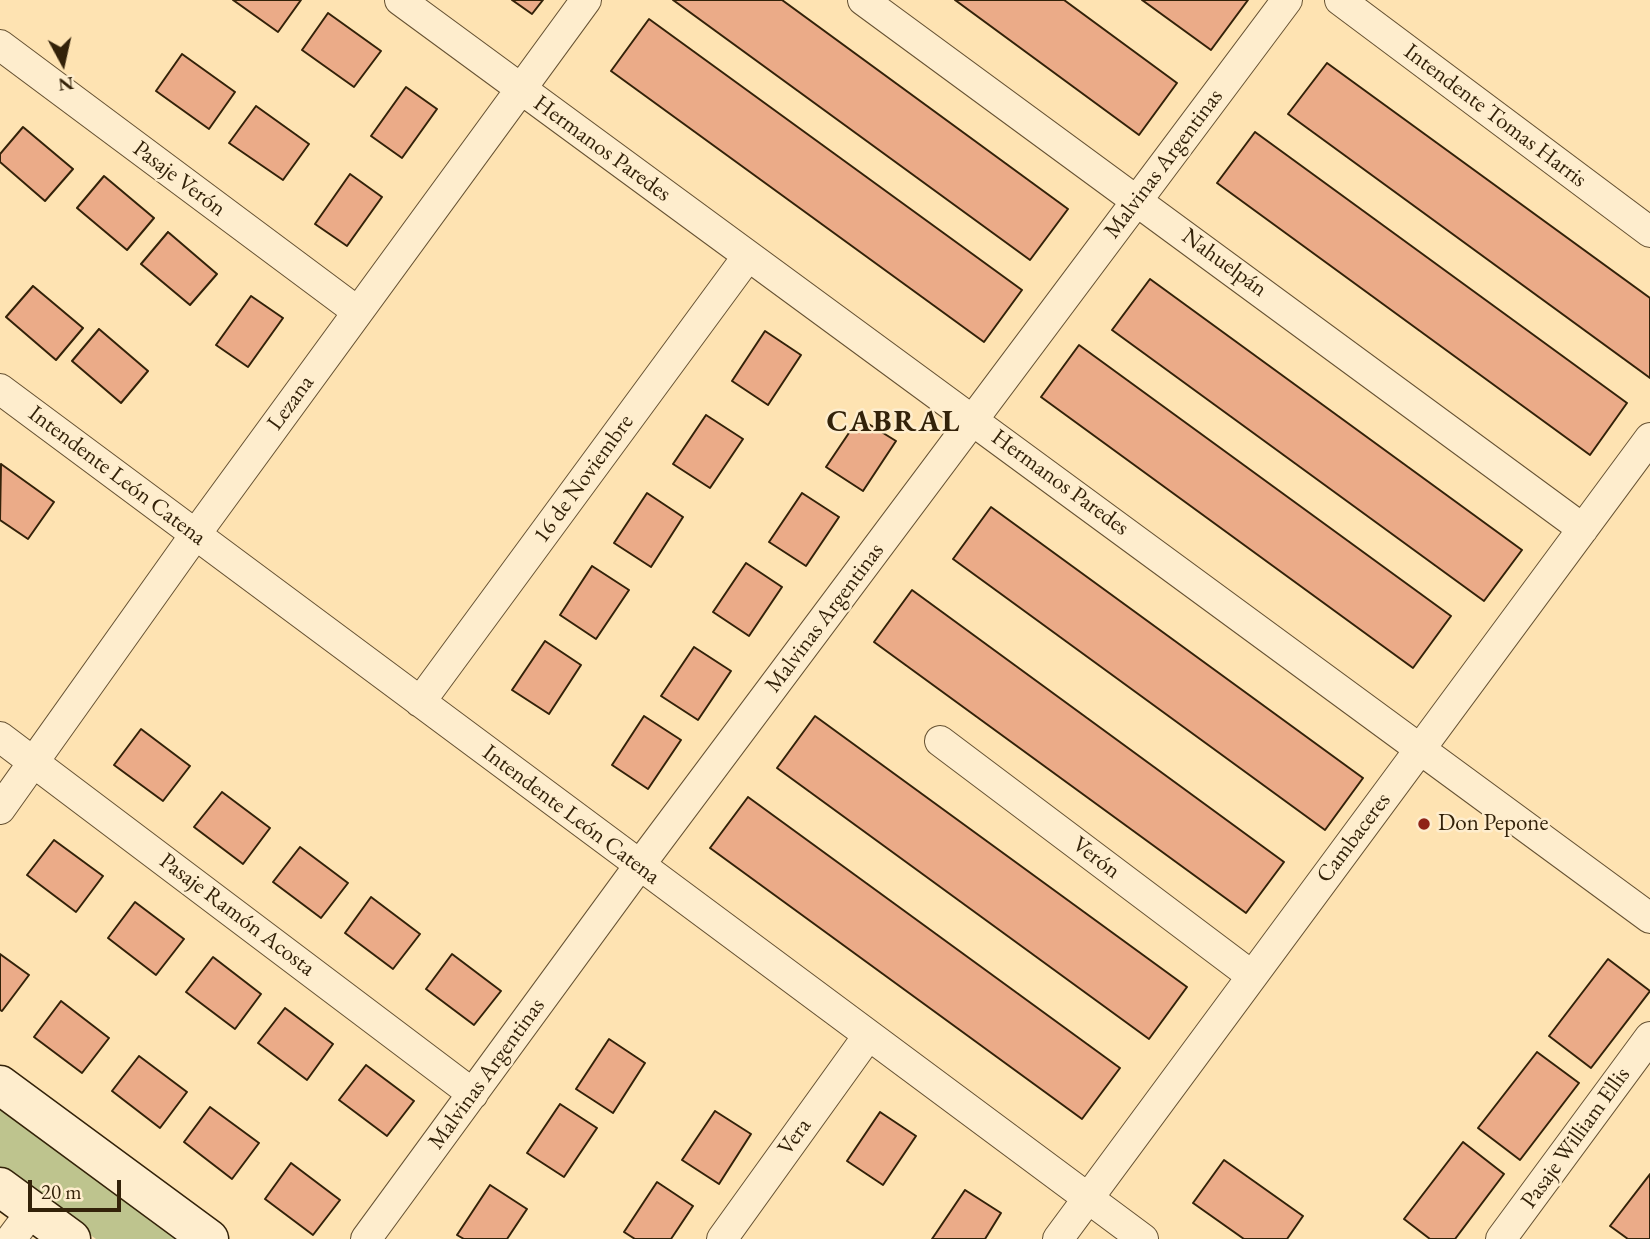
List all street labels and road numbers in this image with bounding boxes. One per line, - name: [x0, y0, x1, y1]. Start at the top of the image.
- street label: Intendente Tomas Harris: [1398, 38, 1592, 194]
- street label: Malvinas Argentinas: [1099, 84, 1229, 244]
- street label: Hermanos Paredes: [528, 90, 676, 208]
- street label: Pasaje Verón: [127, 135, 231, 223]
- street label: Nahuelpán: [1176, 223, 1272, 303]
- street label: Lezana: [262, 370, 320, 436]
- street label: Intendente León Catena: [23, 400, 211, 552]
- street label: 16 de Noviembre: [528, 409, 640, 549]
- street label: Hermanos Paredes: [986, 424, 1134, 542]
- street label: Malvinas Argentinas: [760, 538, 890, 698]
- street label: Intendente León Catena: [477, 739, 665, 891]
- street label: Cambaceres: [1311, 787, 1397, 889]
- street label: Verón: [1066, 831, 1126, 885]
- street label: Pasaje Ramón Acosta: [154, 848, 320, 982]
- street label: Malvinas Argentinas: [423, 993, 551, 1155]
- street label: Pasaje William Ellis: [1516, 1062, 1636, 1214]
- street label: Vera: [772, 1113, 818, 1161]

